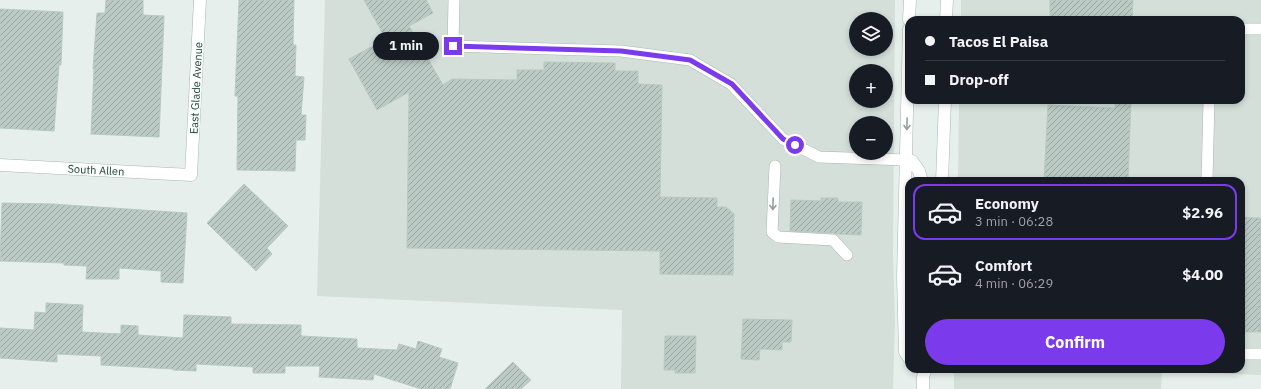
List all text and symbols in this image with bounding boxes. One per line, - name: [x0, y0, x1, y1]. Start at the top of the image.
- map controls: [849, 12, 893, 160]
- button: layers: [849, 12, 893, 56]
- callout: 1 min: [373, 32, 439, 60]
- text: Tacos El Paisa: [949, 32, 1048, 51]
- text: 1 min: [389, 37, 423, 54]
- route end: [444, 37, 462, 55]
- street label: East Glade Avenue: [187, 42, 205, 134]
- button: +: [849, 64, 893, 108]
- text: Drop-off: [949, 70, 1009, 89]
- button: −: [849, 116, 893, 160]
- one-way arrow: [903, 117, 911, 130]
- route start: [786, 136, 804, 154]
- street label: South Allen: [67, 162, 125, 178]
- icon: car: [927, 194, 963, 230]
- text: Economy: [975, 194, 1039, 213]
- one-way arrow: [770, 198, 777, 211]
- text: $2.96: [1182, 203, 1223, 222]
- text: 3 min · 06:28: [975, 213, 1053, 230]
- icon: car: [927, 256, 963, 292]
- text: Comfort: [975, 256, 1032, 275]
- text: $4.00: [1182, 265, 1223, 284]
- text: 4 min · 06:29: [975, 275, 1053, 292]
- button: Confirm: [925, 319, 1225, 365]

